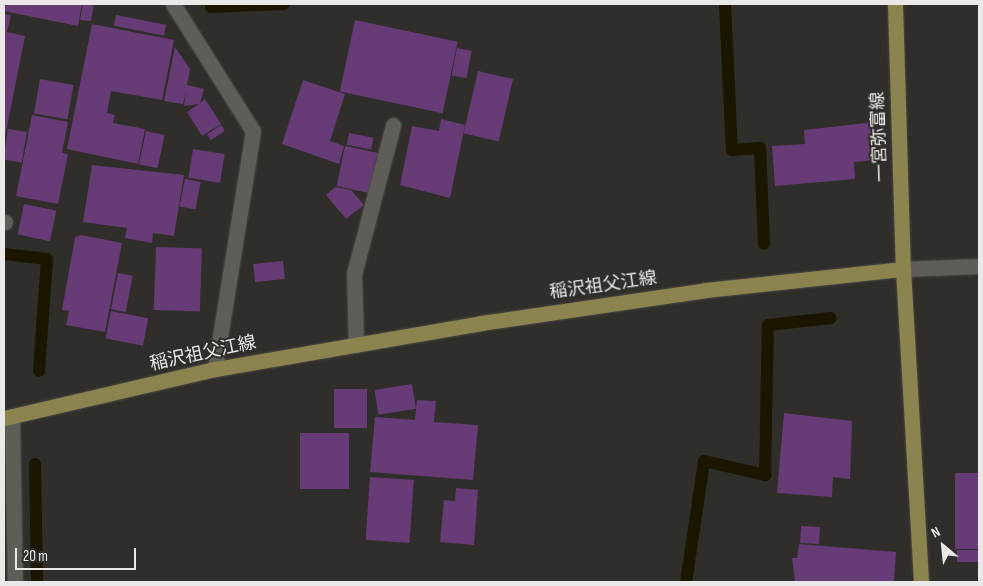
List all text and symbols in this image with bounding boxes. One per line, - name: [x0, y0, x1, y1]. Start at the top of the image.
- street label: 一宮弥富線: [868, 92, 892, 182]
- street label: 稲沢祖父江線: [548, 268, 658, 304]
- street label: 稲沢祖父江線: [148, 332, 258, 376]
- north arrow: [918, 521, 968, 571]
- text: N: [928, 523, 943, 542]
- scale bar: [18, 538, 139, 570]
- text: 20 m: [23, 547, 48, 566]

